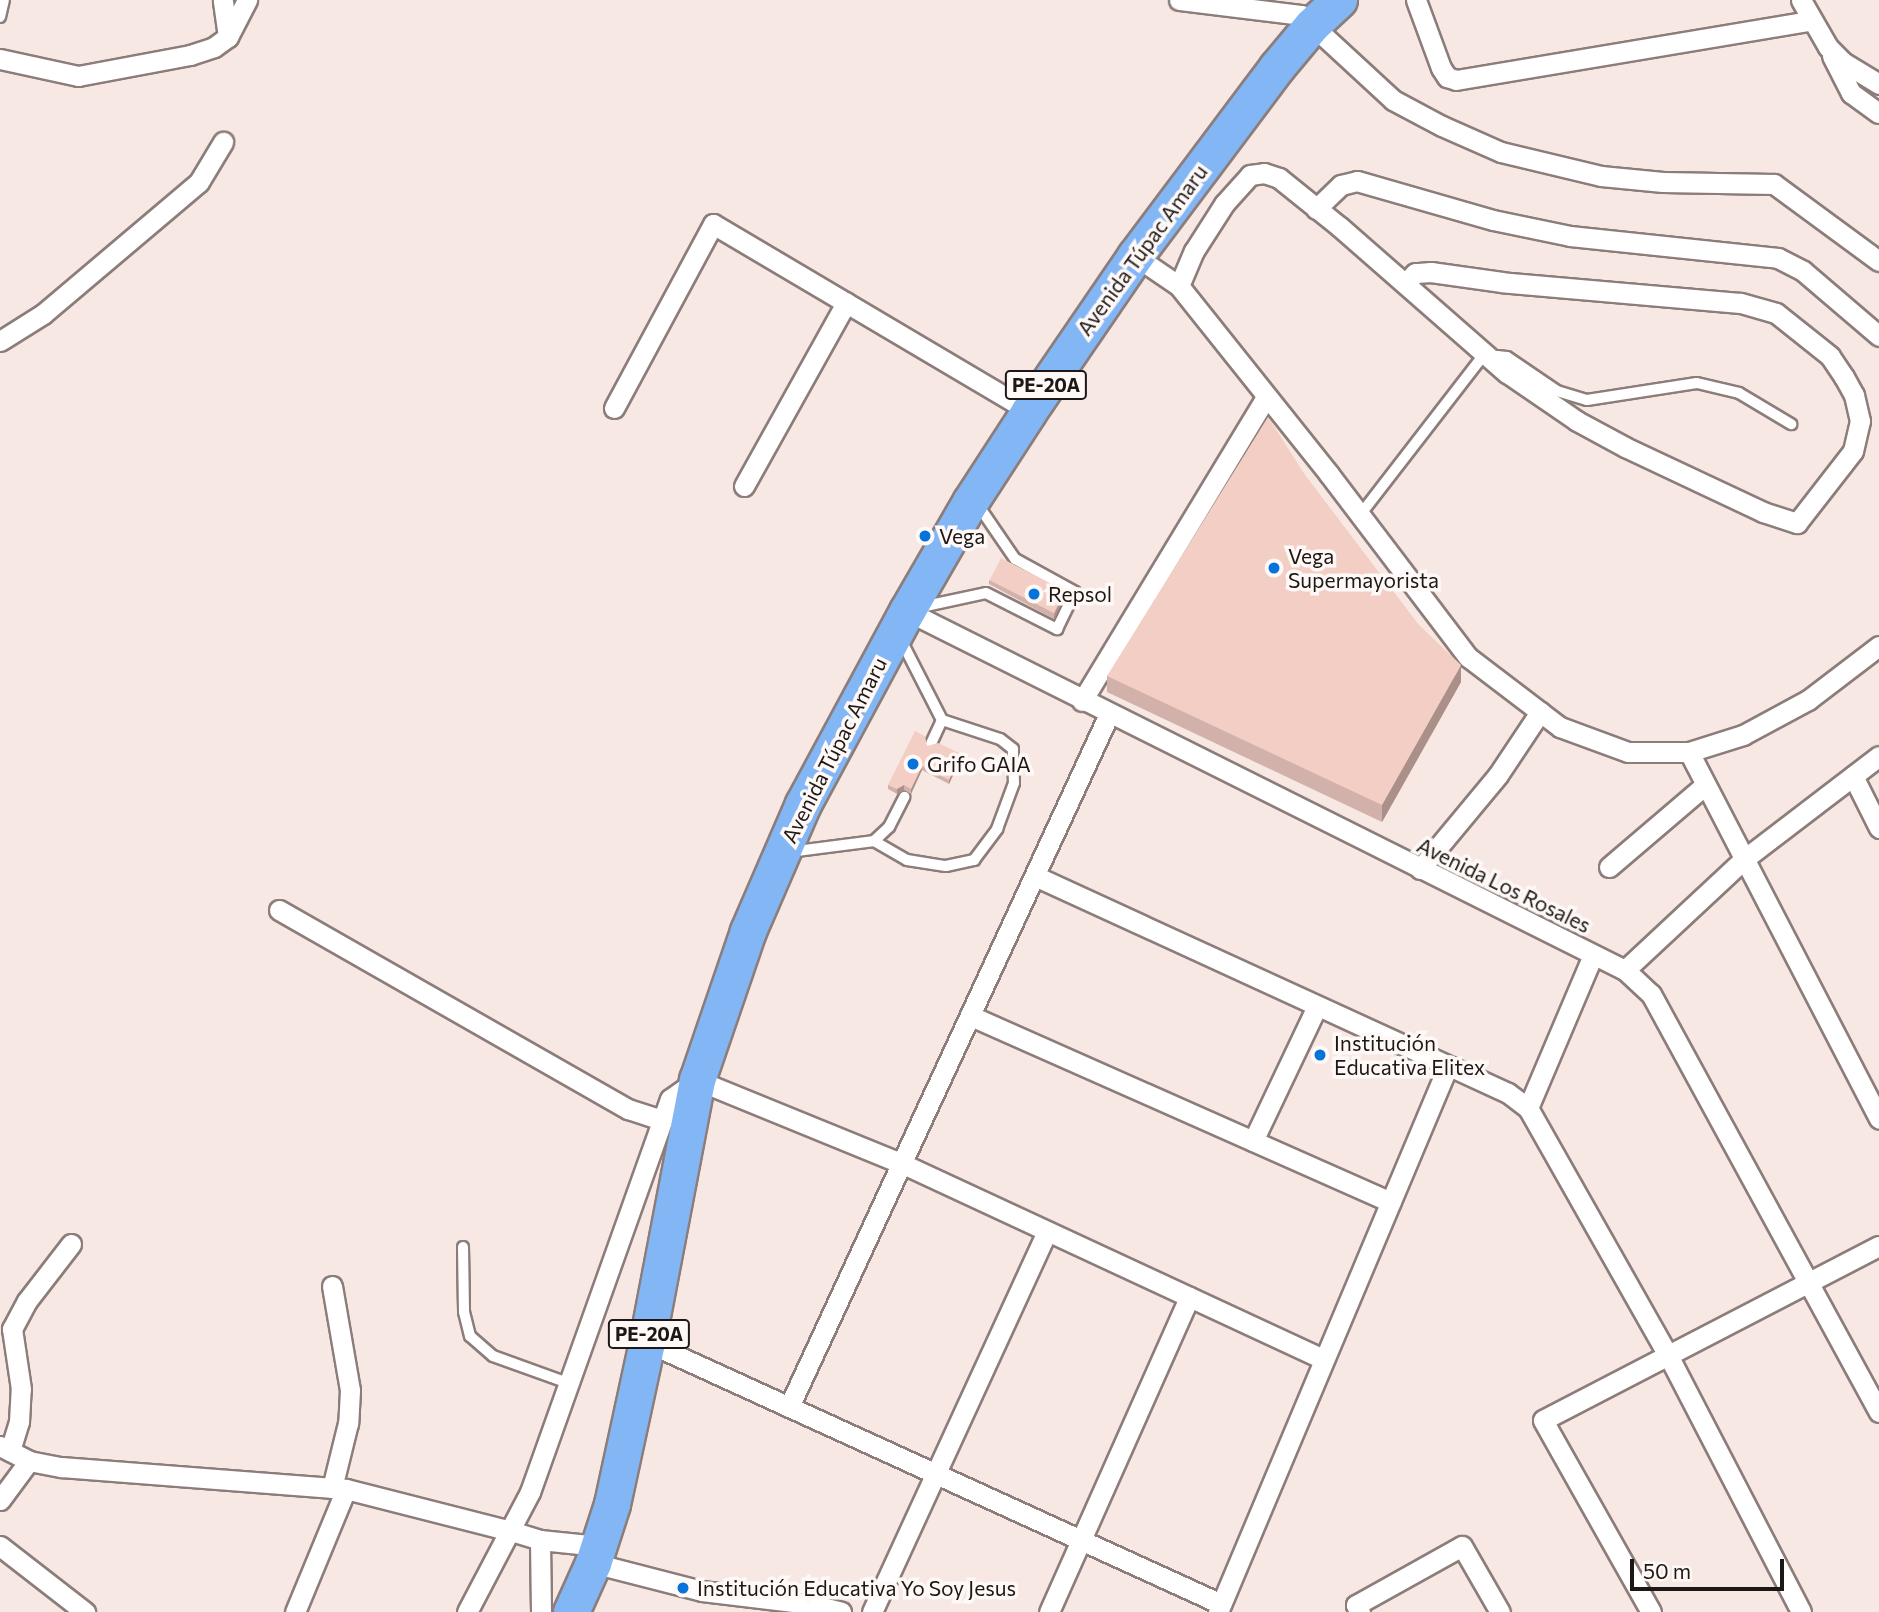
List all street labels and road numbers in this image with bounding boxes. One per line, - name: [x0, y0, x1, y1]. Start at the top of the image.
- street label: Avenida Túpac Amaru: [1072, 160, 1212, 340]
- road number: PE-20A: [1004, 370, 1088, 400]
- street label: Avenida Túpac Amaru: [776, 653, 892, 847]
- street label: Avenida Los Rosales: [1413, 832, 1595, 938]
- road number: PE-20A: [607, 1318, 691, 1350]

